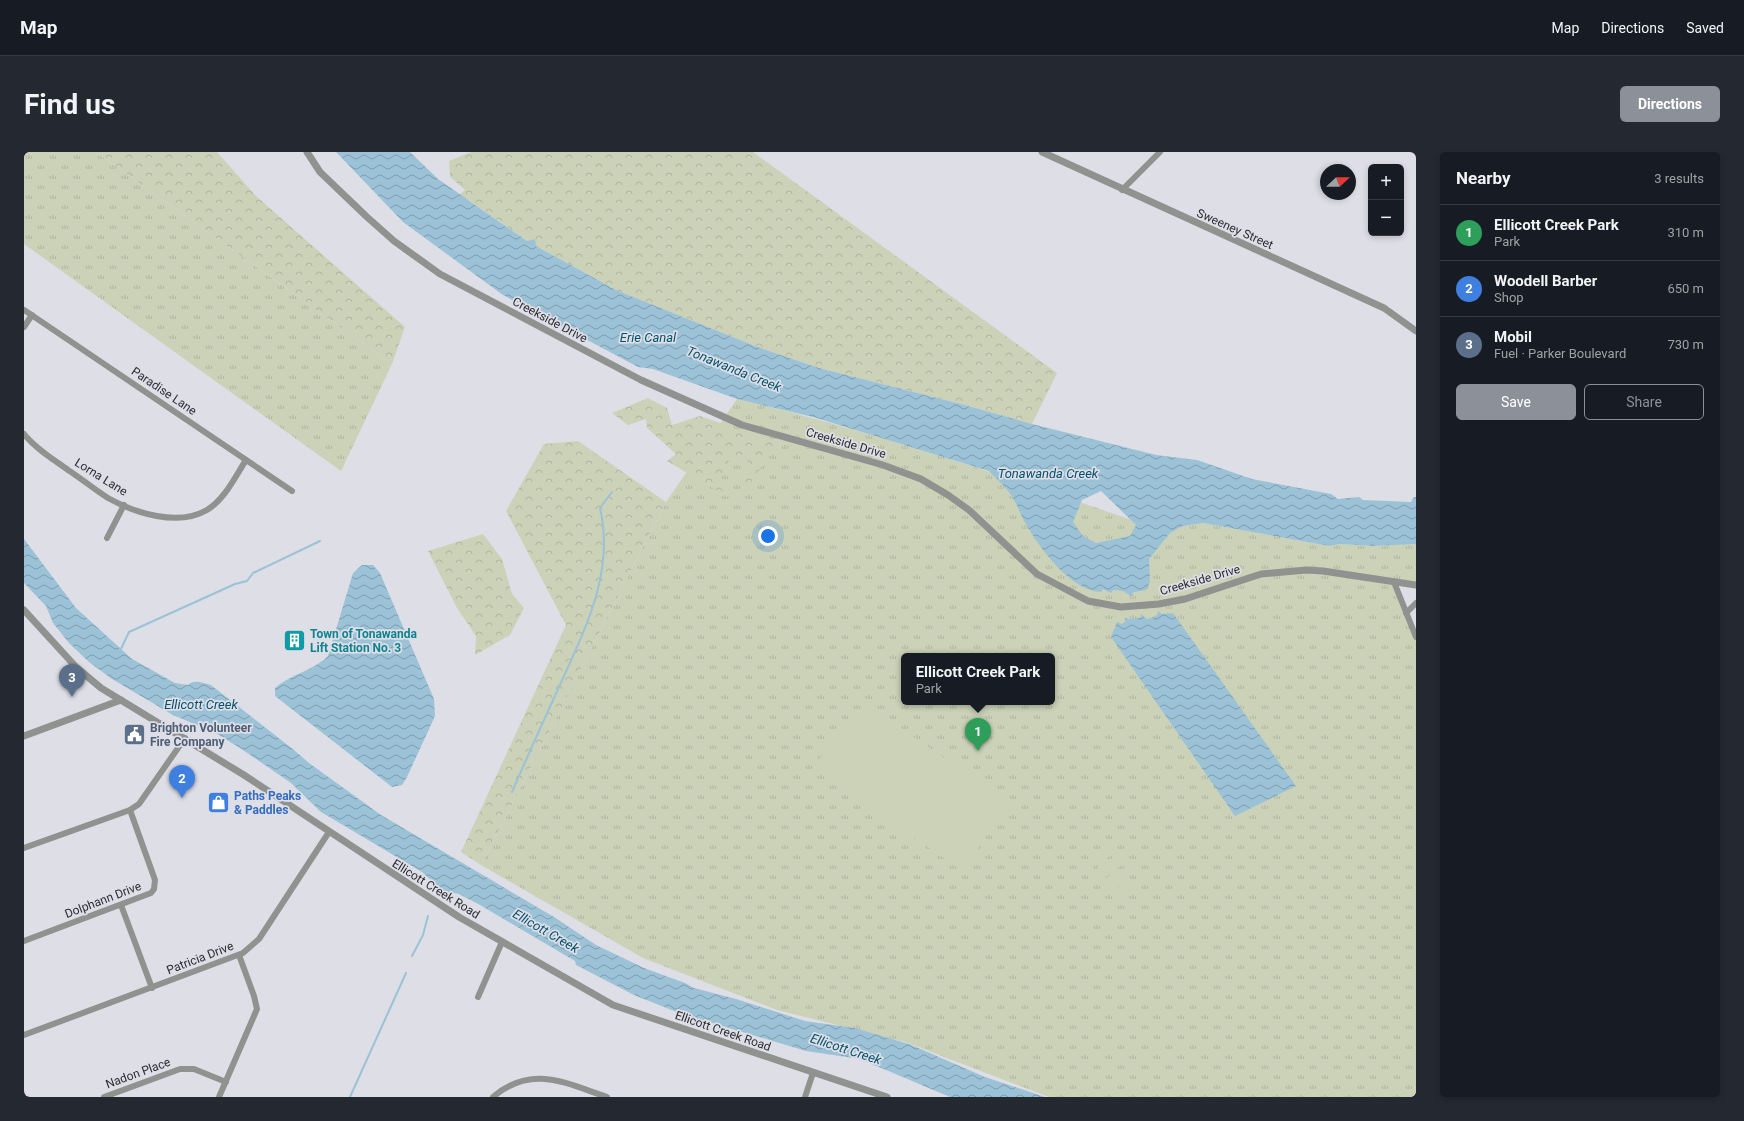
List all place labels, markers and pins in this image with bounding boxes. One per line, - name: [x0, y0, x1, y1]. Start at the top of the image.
- place label: Town of Tonawanda Lift Station No. 3: [310, 627, 418, 655]
- building icon: Town of Tonawanda Lift Station No. 3: [282, 628, 308, 654]
- pin: 3: [59, 664, 85, 697]
- pin: 1: [965, 718, 991, 751]
- place label: Brighton Volunteer Fire Company: [150, 721, 252, 749]
- public building icon: Brighton Volunteer Fire Company: [122, 722, 148, 748]
- pin: 2: [169, 765, 195, 798]
- place label: Paths Peaks & Paddles: [234, 789, 301, 817]
- shop icon: Paths Peaks & Paddles: [205, 790, 231, 816]

